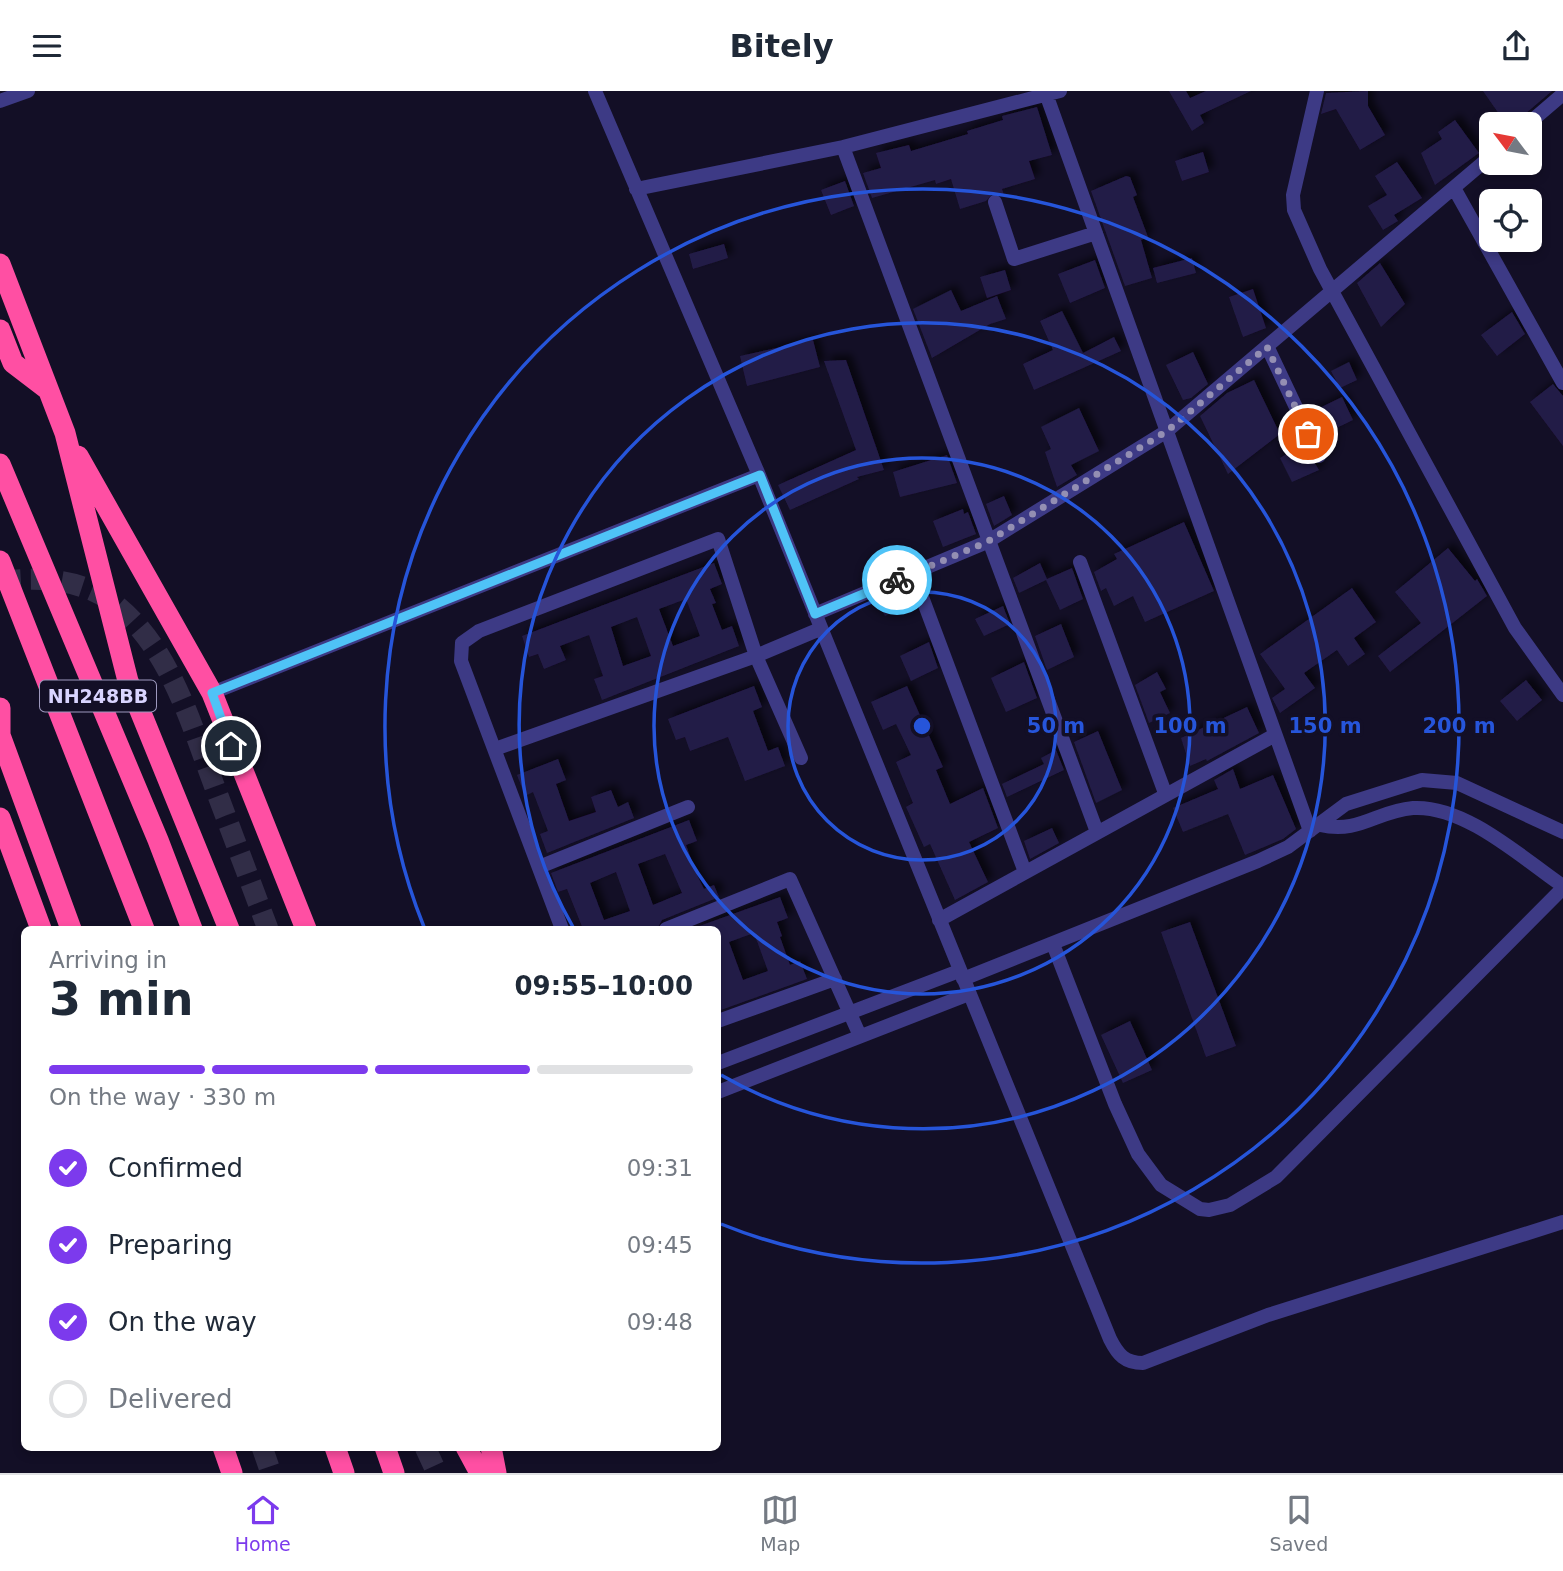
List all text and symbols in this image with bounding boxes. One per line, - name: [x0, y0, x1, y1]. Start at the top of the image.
- icon: menu: [28, 27, 66, 65]
- text: Bitely: [729, 27, 834, 65]
- icon: share: [1497, 27, 1535, 65]
- north arrow: [1479, 112, 1542, 175]
- map controls: [1479, 112, 1542, 252]
- button: locate: [1479, 189, 1542, 252]
- pin: [1278, 404, 1338, 464]
- icon: bag: [1289, 415, 1327, 453]
- courier: [862, 545, 932, 615]
- icon: bike: [878, 561, 916, 599]
- road number: NH248BB: [40, 681, 156, 711]
- centre of rings: [910, 714, 934, 738]
- text: 50 m: [1027, 714, 1085, 738]
- text: 100 m: [1153, 714, 1227, 738]
- text: 150 m: [1288, 714, 1362, 738]
- text: 200 m: [1422, 714, 1496, 738]
- pin: [201, 716, 261, 776]
- icon: home: [212, 727, 250, 765]
- text: Arriving in: [49, 947, 167, 973]
- text: 09:55–10:00: [514, 971, 693, 1001]
- text: 3 min: [49, 972, 193, 1026]
- text: On the way · 330 m: [49, 1084, 276, 1110]
- icon: check: [49, 1149, 87, 1187]
- text: Confirmed: [108, 1153, 243, 1183]
- text: 09:31: [627, 1155, 693, 1181]
- icon: check: [49, 1226, 87, 1264]
- text: Preparing: [108, 1230, 233, 1260]
- text: 09:45: [627, 1232, 693, 1258]
- icon: check: [49, 1303, 87, 1341]
- text: On the way: [108, 1307, 257, 1337]
- text: 09:48: [627, 1309, 693, 1335]
- text: Delivered: [108, 1384, 232, 1414]
- tab: Home: [235, 1491, 291, 1555]
- tab: Map: [760, 1491, 800, 1555]
- tab: Saved: [1270, 1491, 1328, 1555]

